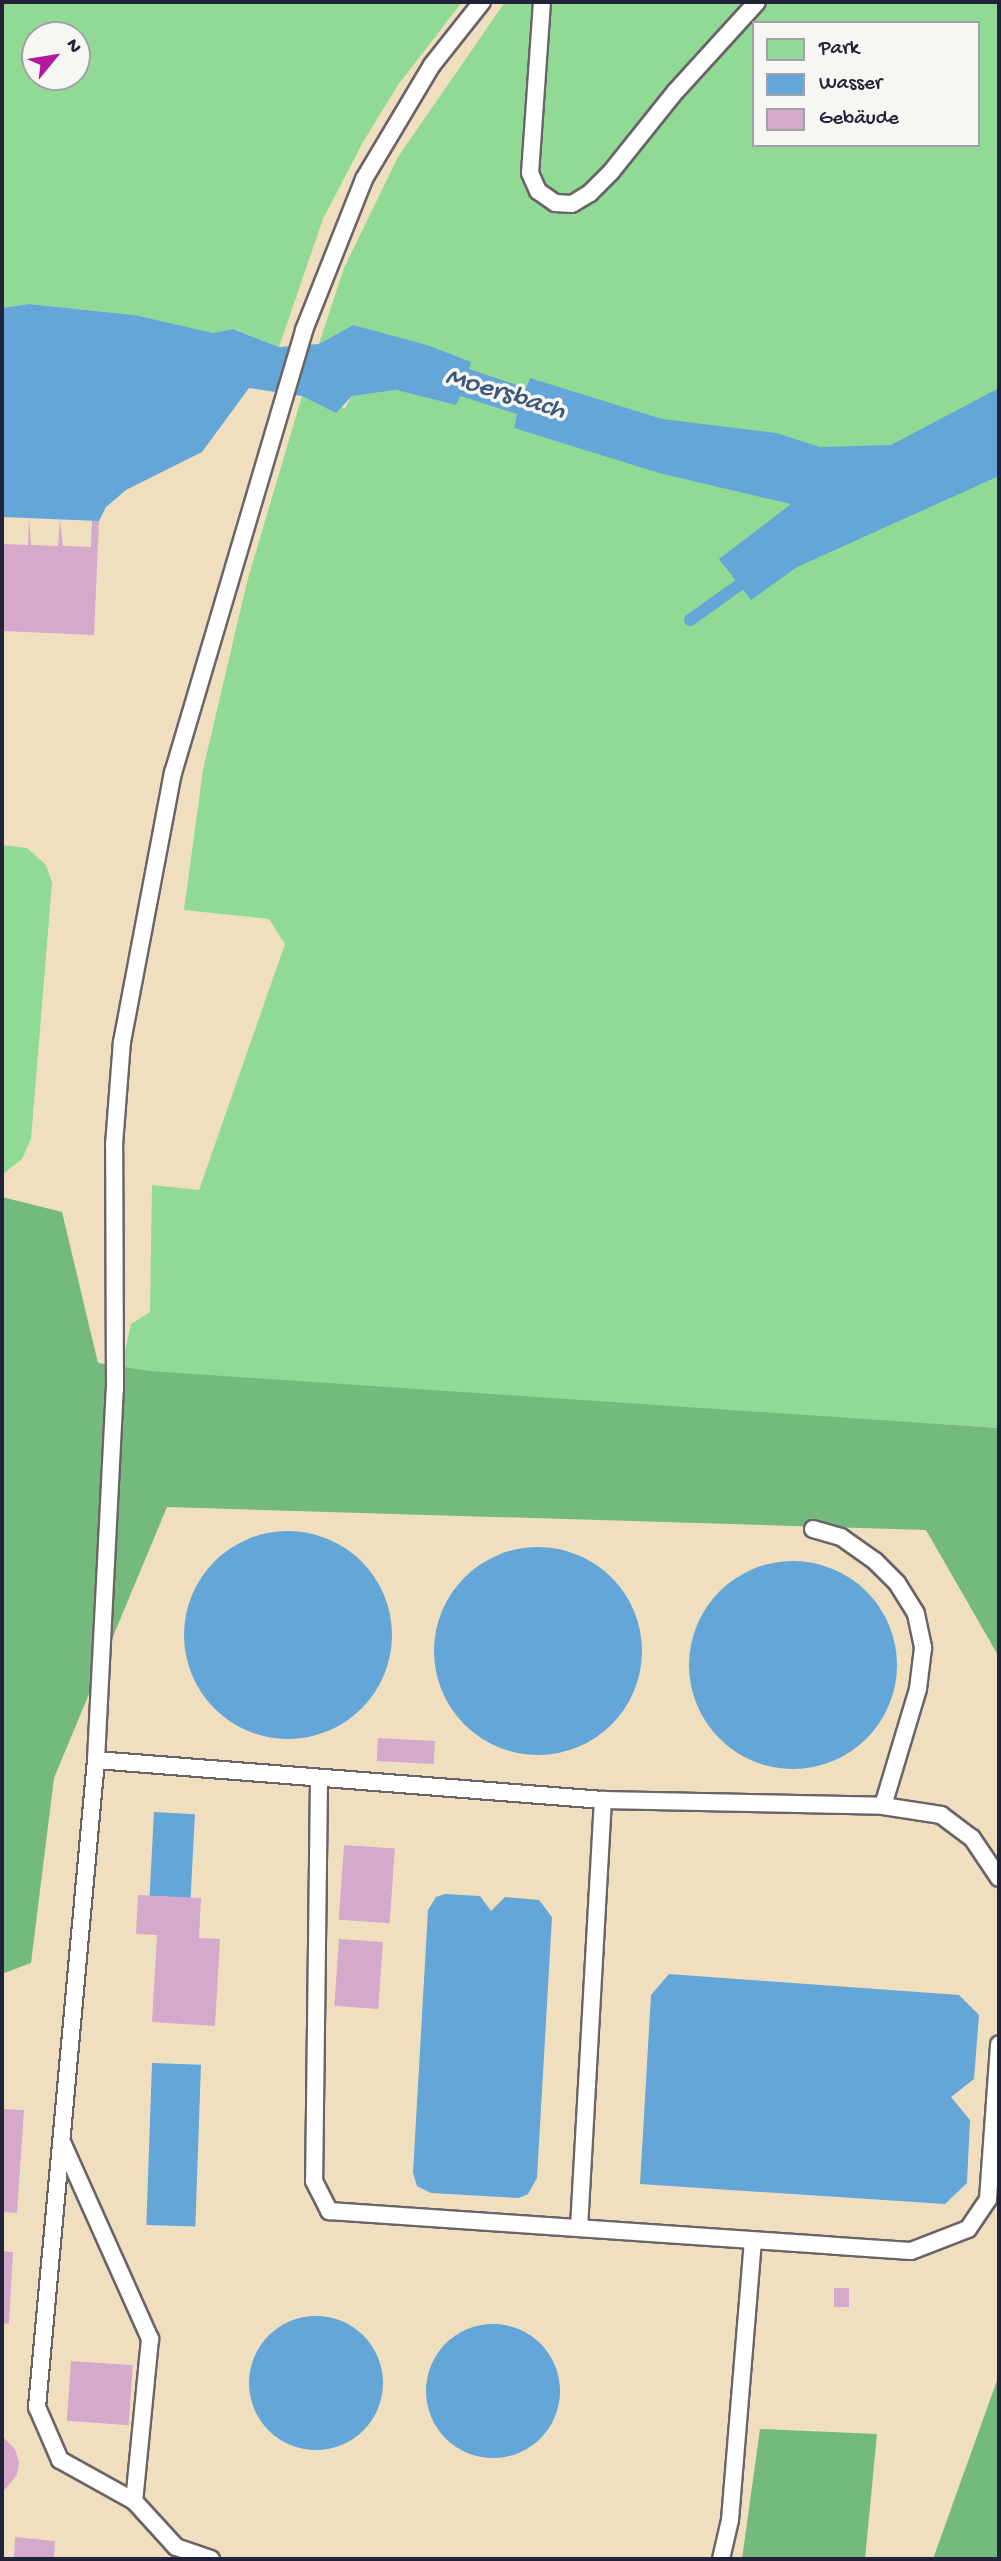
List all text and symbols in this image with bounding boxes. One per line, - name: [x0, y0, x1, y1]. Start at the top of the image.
- north arrow: [21, 21, 91, 91]
- legend: [752, 21, 980, 147]
- text: N: [60, 35, 86, 57]
- text: Park: [819, 37, 859, 62]
- text: Wasser: [819, 72, 882, 97]
- text: Gebäude: [819, 107, 899, 132]
- water label: Moersbach: [441, 361, 569, 429]

